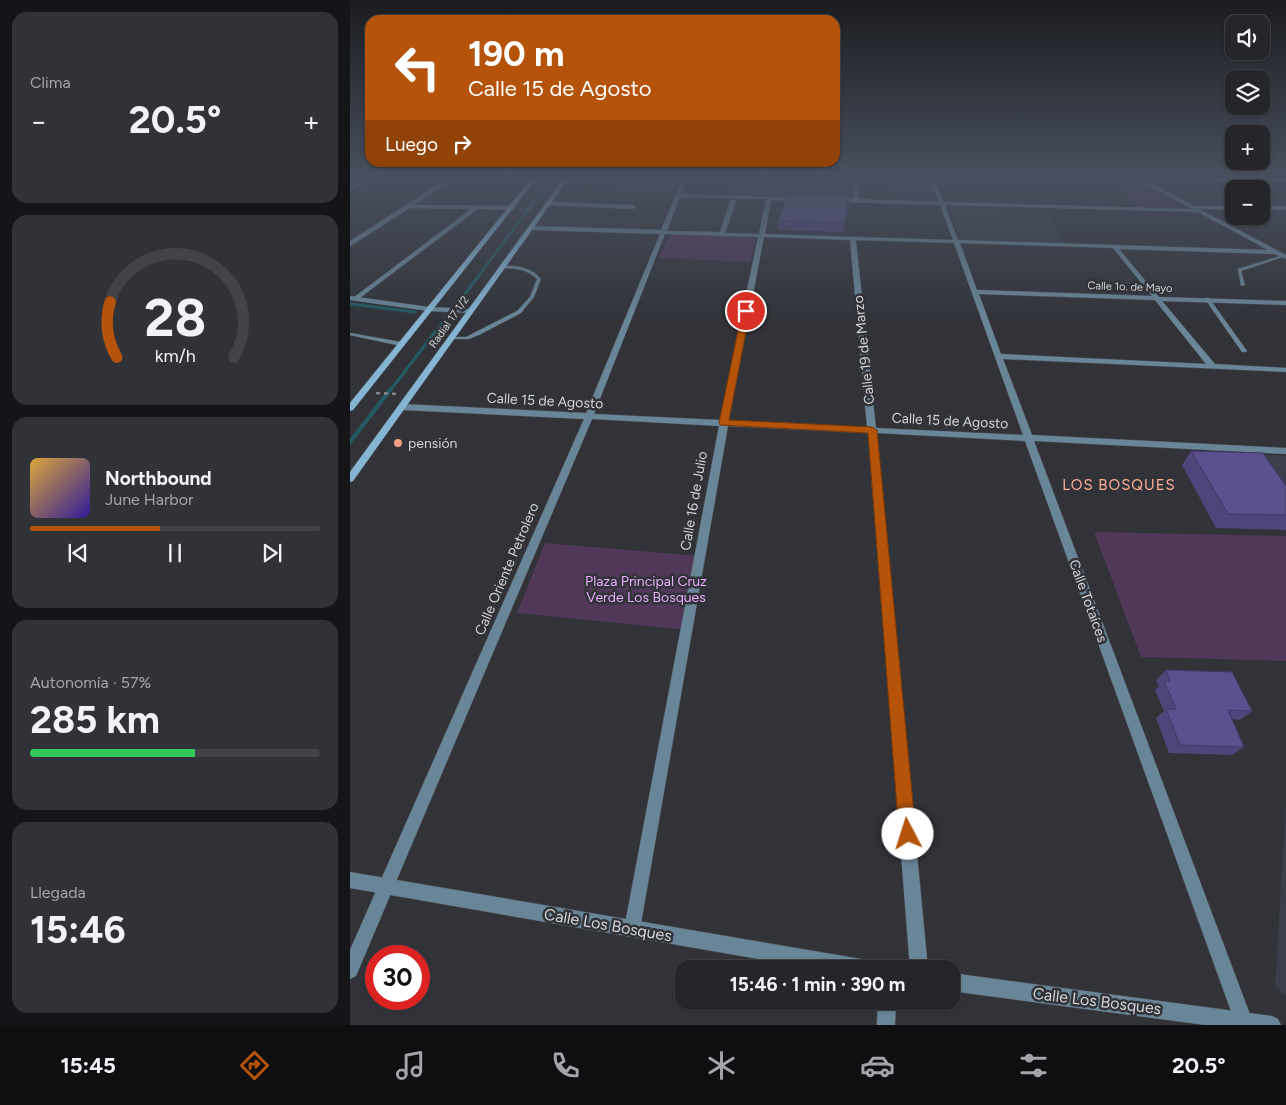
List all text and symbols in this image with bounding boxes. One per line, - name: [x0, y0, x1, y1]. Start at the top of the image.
- map controls: [1225, 15, 1270, 225]
- button: sound: [1225, 15, 1270, 60]
- text: 190 m: [468, 33, 565, 75]
- icon: left: [385, 35, 450, 100]
- button: layers: [1225, 70, 1270, 115]
- text: Clima: [30, 73, 71, 92]
- text: Calle 15 de Agosto: [468, 75, 651, 102]
- text: 20.5°: [129, 97, 221, 143]
- text: −: [30, 104, 47, 138]
- text: +: [303, 104, 320, 138]
- button: +: [1225, 125, 1270, 170]
- icon: right: [448, 130, 476, 158]
- text: Luego: [385, 133, 438, 156]
- button: −: [1225, 180, 1270, 225]
- street label: Calle 1o. de Mayo: [1087, 279, 1173, 295]
- text: 28: [144, 287, 206, 349]
- pin: [725, 290, 767, 332]
- street label: Radial 17 1/2: [426, 294, 472, 350]
- street label: Calle 19 de Marzo: [850, 295, 878, 405]
- icon: arrive: [732, 297, 760, 325]
- text: km/h: [155, 345, 195, 366]
- street label: Calle 15 de Agosto: [486, 389, 604, 413]
- street label: Calle 15 de Agosto: [891, 409, 1009, 433]
- place label: pensión: [408, 435, 458, 452]
- marker: pensión: [392, 437, 404, 449]
- street label: Calle 16 de Julio: [677, 450, 711, 552]
- text: Northbound: [105, 467, 212, 490]
- district label: LOS BOSQUES: [1062, 476, 1176, 494]
- text: June Harbor: [105, 490, 193, 509]
- street label: Calle Oriente Petrolero: [471, 500, 543, 638]
- icon: previous: [64, 539, 92, 567]
- icon: pause: [161, 539, 189, 567]
- icon: next: [258, 539, 286, 567]
- street label: Calle Totaíces: [1065, 557, 1111, 645]
- park label: Plaza Principal Cruz Verde Los Bosques: [585, 573, 707, 606]
- text: Autonomía · 57%: [30, 673, 151, 692]
- text: 285 km: [30, 697, 160, 743]
- position arrow: [881, 807, 933, 859]
- text: Llegada: [30, 883, 86, 902]
- street label: Calle Los Bosques: [543, 904, 673, 946]
- text: 15:46: [30, 907, 126, 953]
- speed limit sign: 30: [365, 945, 430, 1010]
- text: 15:46 · 1 min · 390 m: [730, 973, 905, 996]
- street label: Calle Los Bosques: [1032, 984, 1162, 1018]
- icon: directions: [237, 1048, 272, 1083]
- icon: music: [393, 1048, 428, 1083]
- icon: phone: [548, 1048, 583, 1083]
- icon: climate: [704, 1048, 739, 1083]
- icon: car: [860, 1048, 895, 1083]
- icon: filters: [1016, 1048, 1051, 1083]
- text: 15:45: [60, 1052, 116, 1079]
- text: 20.5°: [1172, 1052, 1226, 1079]

